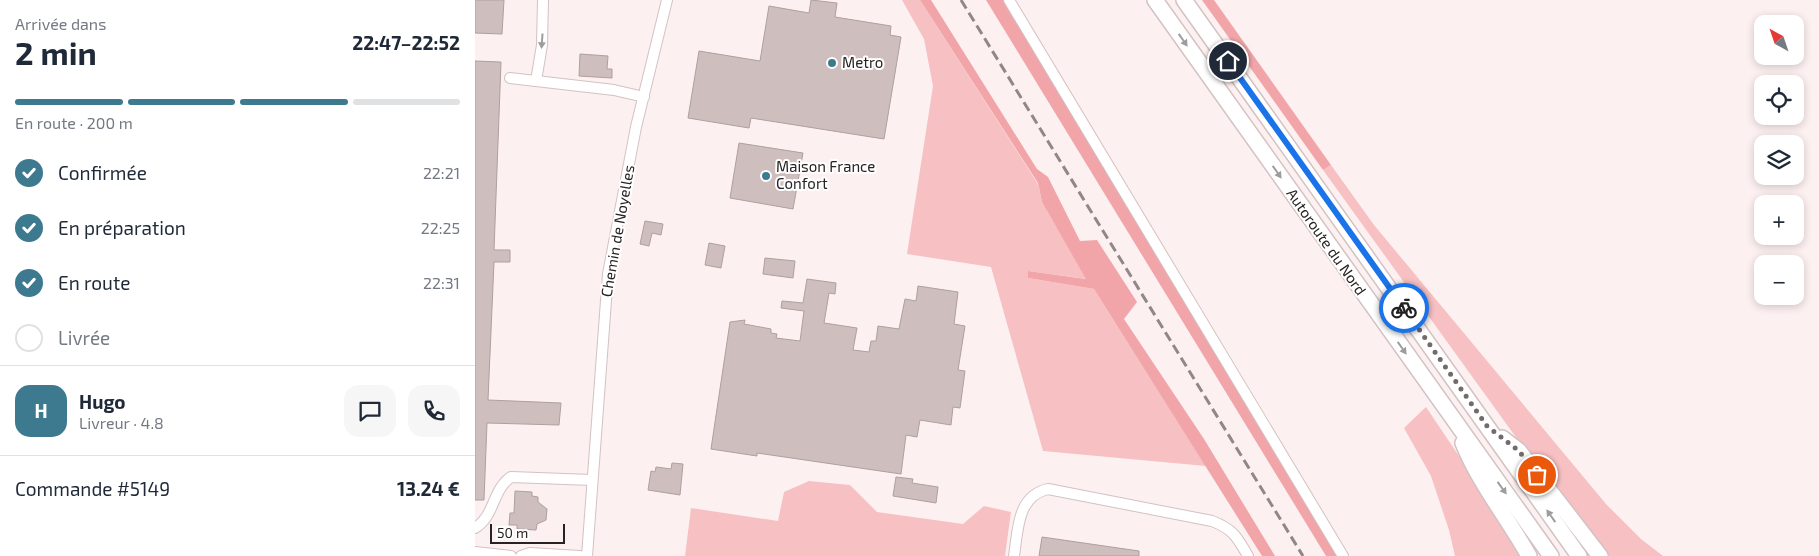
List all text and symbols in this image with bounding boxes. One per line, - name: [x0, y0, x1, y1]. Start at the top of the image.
- text: Arrivée dans: [15, 14, 106, 33]
- north arrow: [1754, 15, 1804, 65]
- map controls: [1754, 15, 1804, 305]
- text: 22:47–22:52: [352, 31, 460, 54]
- text: 2 min: [15, 33, 97, 71]
- one-way arrow: [537, 33, 545, 49]
- one-way arrow: [1178, 33, 1188, 47]
- pin: [1207, 40, 1249, 82]
- icon: home: [1214, 47, 1242, 75]
- place label: Metro: [842, 53, 883, 71]
- marker: Metro: [826, 57, 838, 69]
- button: locate: [1754, 75, 1804, 125]
- text: En route · 200 m: [15, 113, 133, 132]
- button: layers: [1754, 135, 1804, 185]
- place label: Maison France Confort: [776, 157, 875, 192]
- icon: check: [15, 159, 43, 187]
- text: Confirmée: [58, 161, 147, 184]
- text: 22:21: [423, 163, 460, 182]
- street label: Chemin de Noyelles: [597, 163, 637, 298]
- one-way arrow: [1272, 165, 1282, 179]
- marker: Maison France Confort: [760, 170, 772, 182]
- street label: Autoroute du Nord: [1283, 185, 1370, 298]
- button: +: [1754, 195, 1804, 245]
- icon: check: [15, 214, 43, 242]
- text: En préparation: [58, 216, 186, 239]
- text: 22:25: [421, 218, 460, 237]
- button: −: [1754, 255, 1804, 305]
- icon: check: [15, 269, 43, 297]
- text: En route: [58, 271, 130, 294]
- text: 22:31: [423, 273, 460, 292]
- courier: [1379, 283, 1429, 333]
- icon: bike: [1390, 294, 1418, 322]
- text: Livrée: [58, 326, 110, 349]
- one-way arrow: [1397, 341, 1407, 354]
- button: chat: [344, 385, 396, 437]
- button: phone: [408, 385, 460, 437]
- text: Hugo: [79, 390, 126, 413]
- text: H: [34, 399, 48, 422]
- text: Livreur · 4.8: [79, 413, 164, 432]
- pin: [1516, 454, 1558, 496]
- icon: bag: [1523, 461, 1551, 489]
- text: Commande #5149: [15, 477, 170, 500]
- text: 13.24 €: [397, 477, 460, 500]
- one-way arrow: [1497, 481, 1508, 494]
- one-way arrow: [1546, 509, 1556, 523]
- scale bar: [490, 521, 565, 544]
- text: 50 m: [497, 524, 528, 541]

